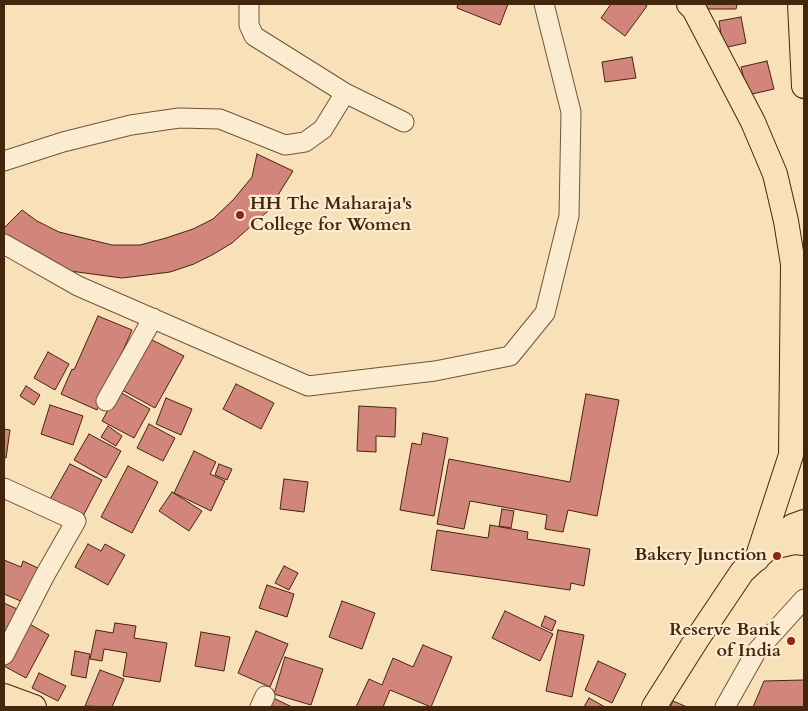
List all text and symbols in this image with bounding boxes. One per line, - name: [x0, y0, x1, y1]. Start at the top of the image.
- place label: HH The Maharaja's College for Women: [250, 194, 412, 236]
- marker: HH The Maharaja's College for Women: [234, 209, 246, 221]
- place label: Bakery Junction: [634, 545, 767, 567]
- marker: Bakery Junction: [771, 550, 783, 562]
- place label: Reserve Bank of India: [669, 620, 781, 662]
- marker: Reserve Bank of India: [785, 635, 797, 647]

